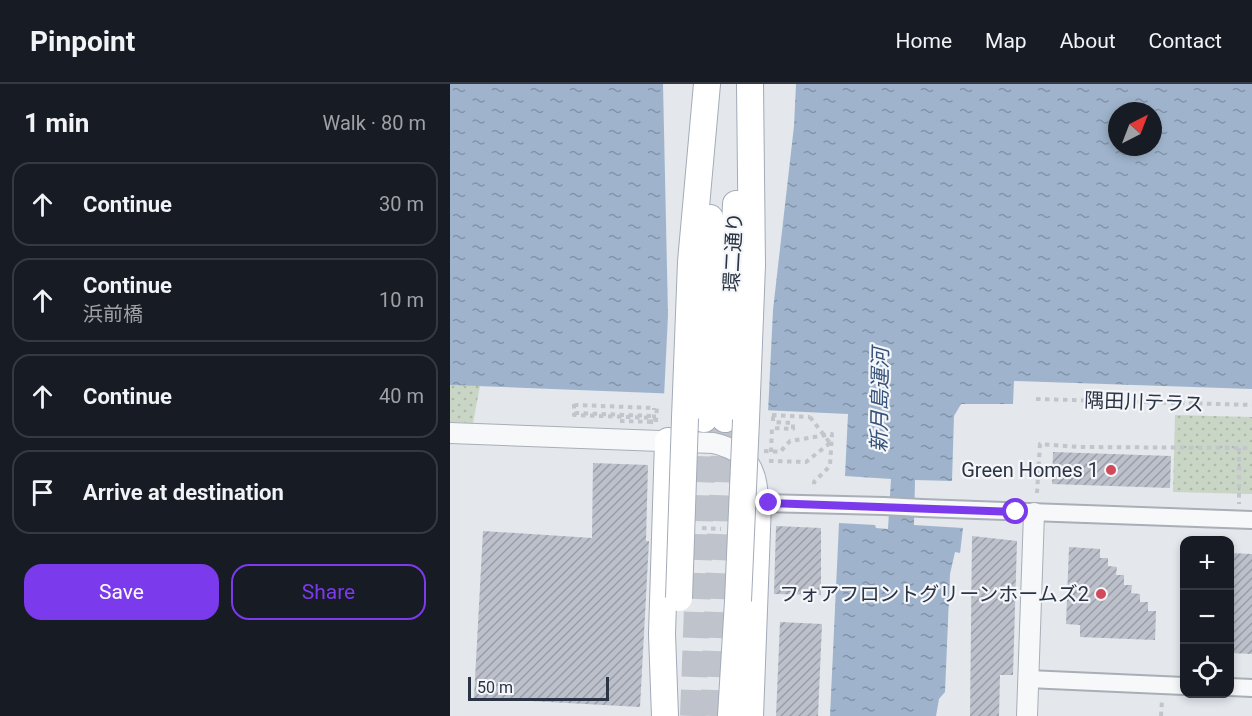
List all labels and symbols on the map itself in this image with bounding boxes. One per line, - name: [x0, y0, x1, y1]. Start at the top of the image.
- north arrow: [1108, 102, 1162, 156]
- street label: 環二通り: [719, 211, 747, 293]
- water label: 新月島運河: [867, 343, 893, 453]
- street label: 隅田川テラス: [1084, 388, 1204, 416]
- place label: Green Homes 1: [961, 458, 1099, 482]
- marker: Green Homes 1: [1104, 463, 1118, 477]
- route end: [755, 489, 781, 515]
- route start: [1002, 498, 1028, 524]
- place label: フォアフロントグリーンホームズ2: [779, 582, 1089, 606]
- marker: フォアフロントグリーンホームズ2: [1094, 587, 1108, 601]
- scale bar: [468, 674, 609, 702]

